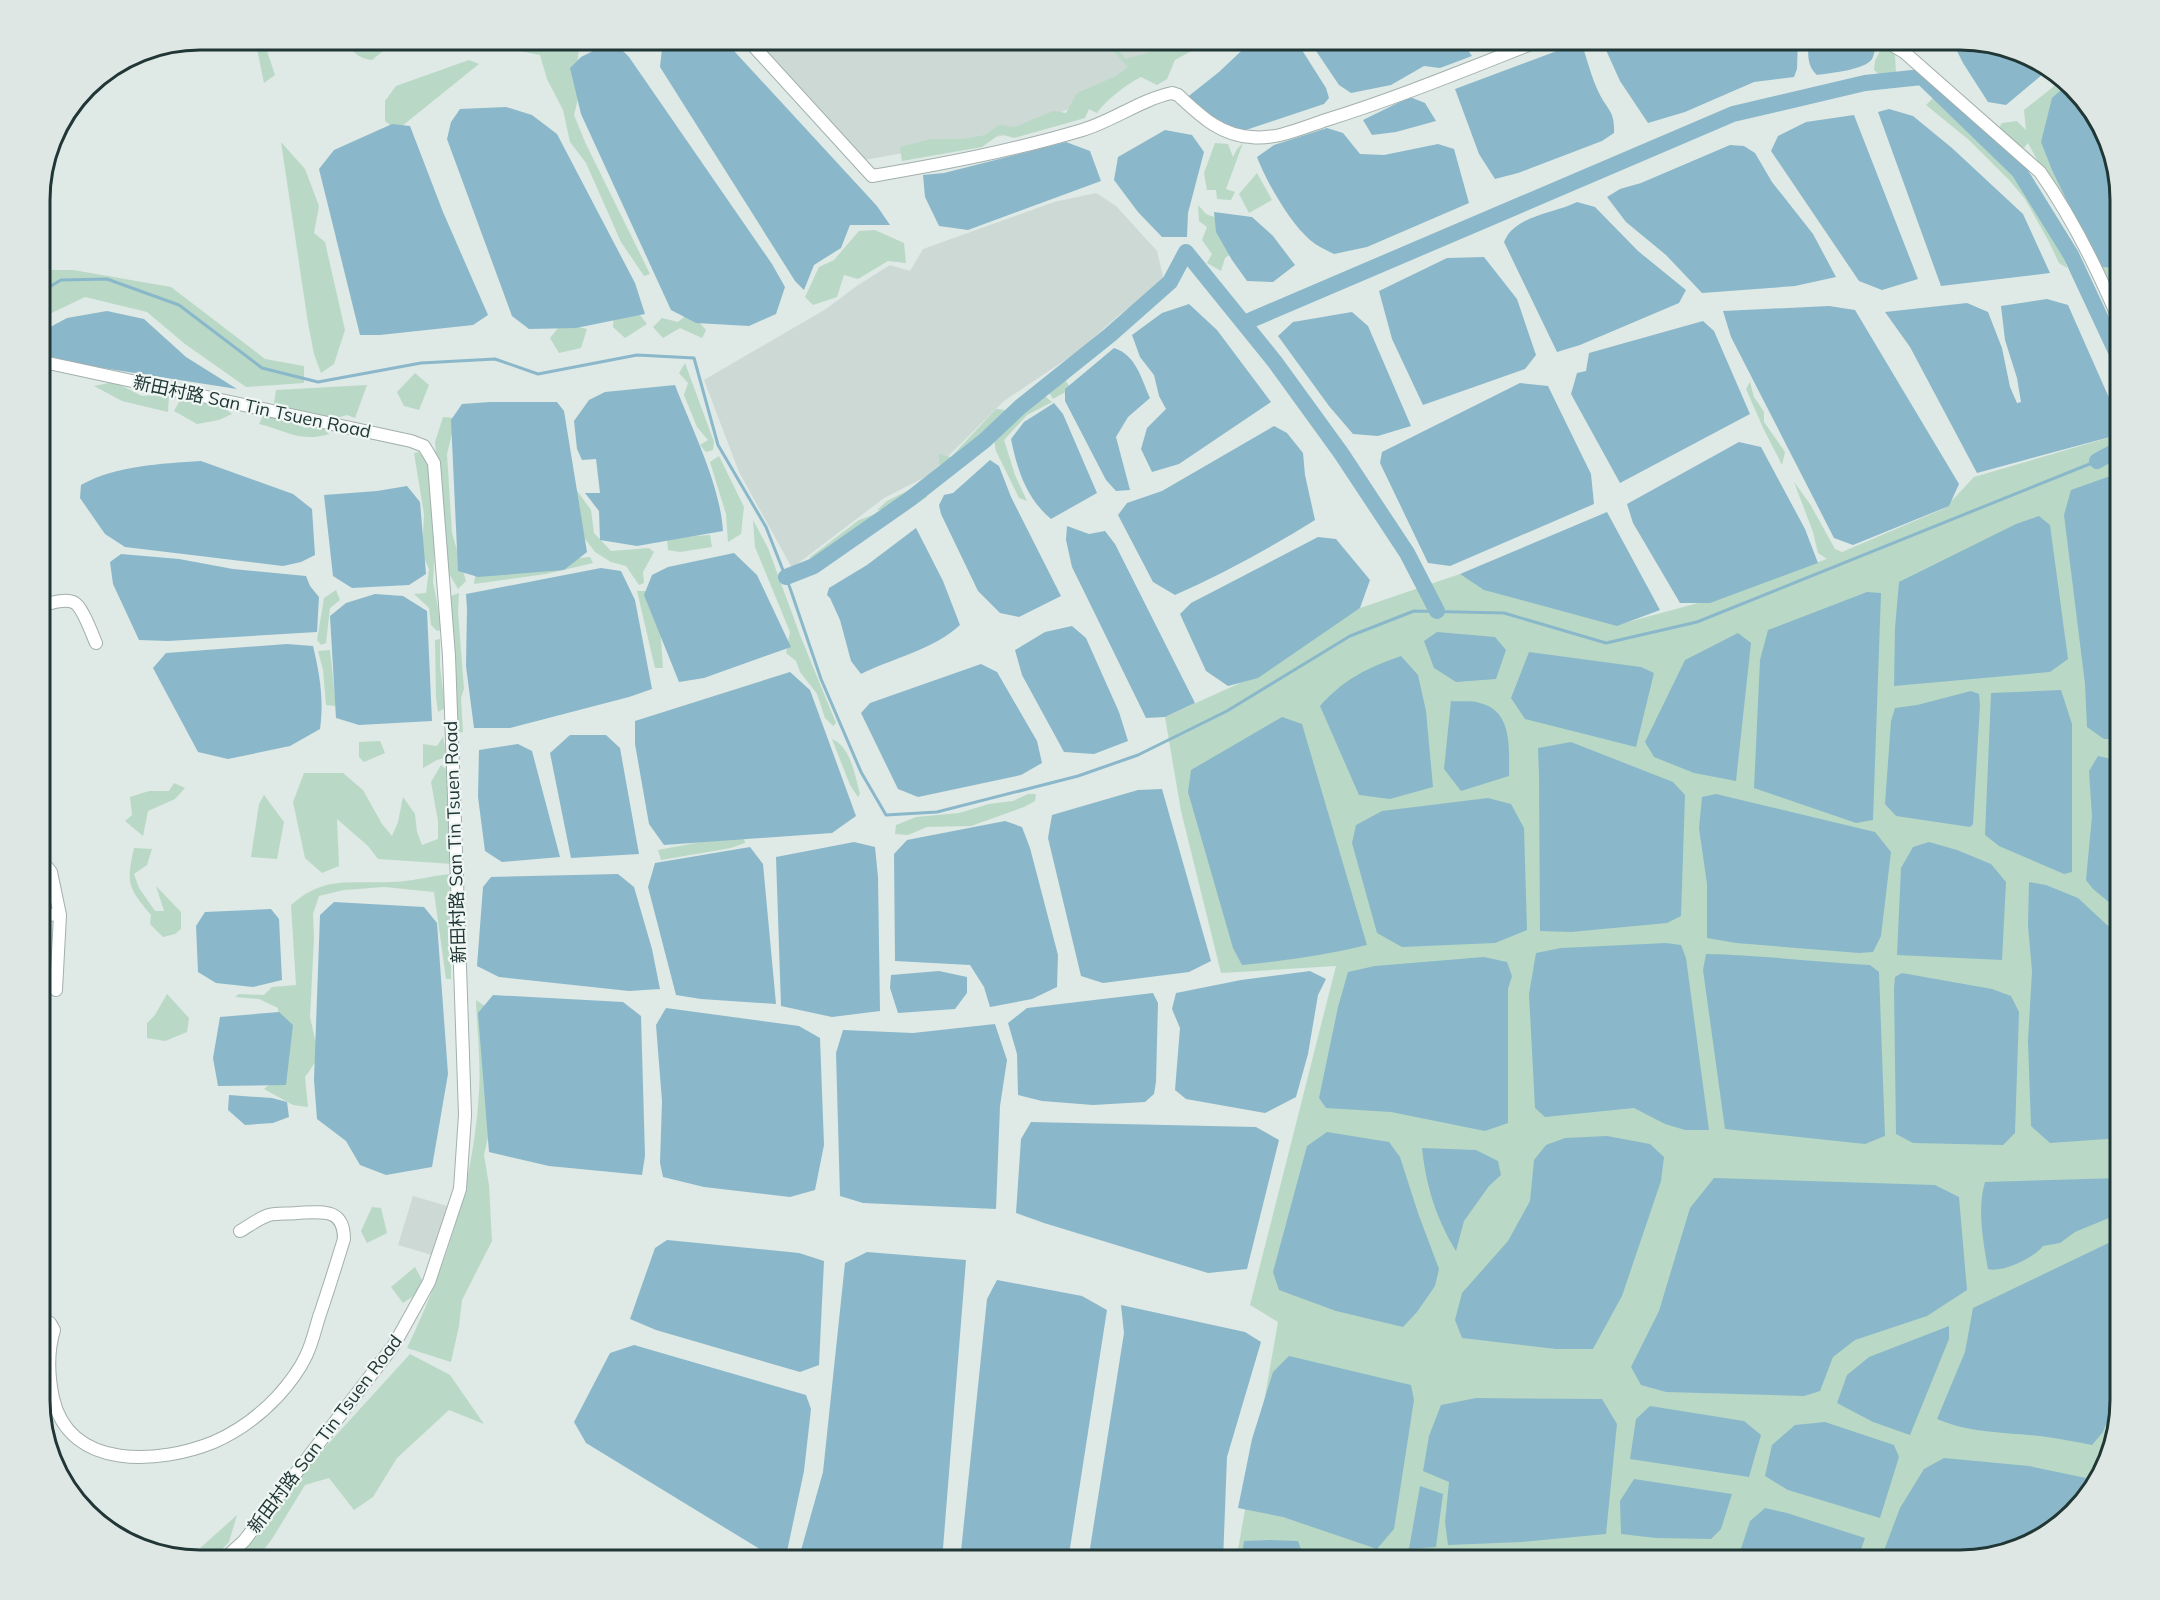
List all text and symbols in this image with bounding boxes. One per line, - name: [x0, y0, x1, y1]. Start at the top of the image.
- street label: 新田村路 San Tin Tsuen Road: [131, 370, 373, 443]
- street label: 新田村路 San Tin Tsuen Road: [439, 721, 470, 964]
- street label: 新田村路 San Tin Tsuen Road: [242, 1330, 407, 1537]

